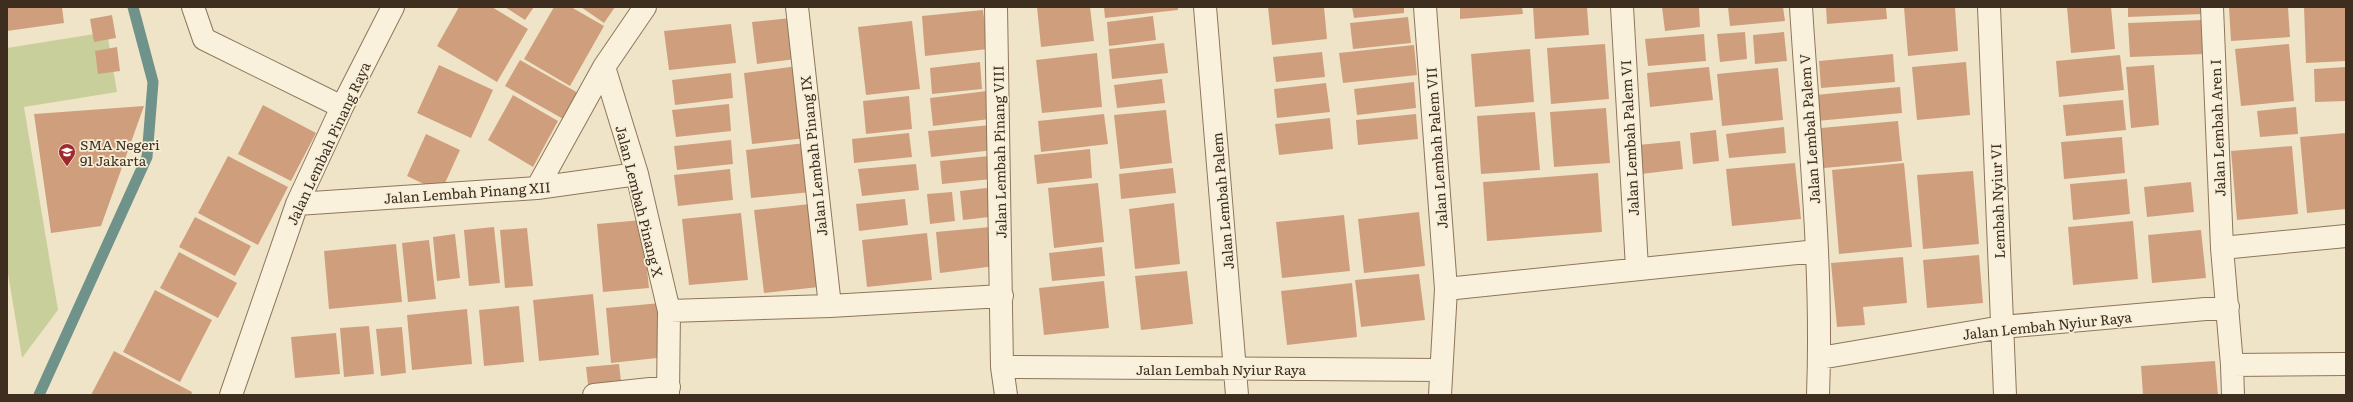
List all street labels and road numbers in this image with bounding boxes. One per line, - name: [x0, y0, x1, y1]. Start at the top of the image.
- street label: Jalan Lembah Palem V: [1794, 53, 1824, 205]
- street label: Jalan Lembah Pinang Raya: [281, 58, 375, 228]
- street label: Jalan Lembah Palem VI: [1615, 59, 1643, 217]
- street label: Jalan Lembah Aren I: [2205, 59, 2229, 197]
- street label: Jalan Lembah Pinang VIII: [987, 65, 1011, 239]
- street label: Jalan Lembah Palem VII: [1420, 66, 1452, 230]
- street label: Jalan Lembah Pinang IX: [795, 75, 831, 237]
- street label: Jalan Lembah Pinang X: [611, 123, 669, 279]
- street label: Jalan Lembah Palem: [1206, 131, 1238, 270]
- street label: Lembah Nyiur VI: [1985, 143, 2009, 259]
- street label: Jalan Lembah Pinang XII: [383, 176, 551, 208]
- street label: Jalan Lembah Nyiur Raya: [1961, 306, 2133, 344]
- street label: Jalan Lembah Nyiur Raya: [1136, 359, 1307, 379]

